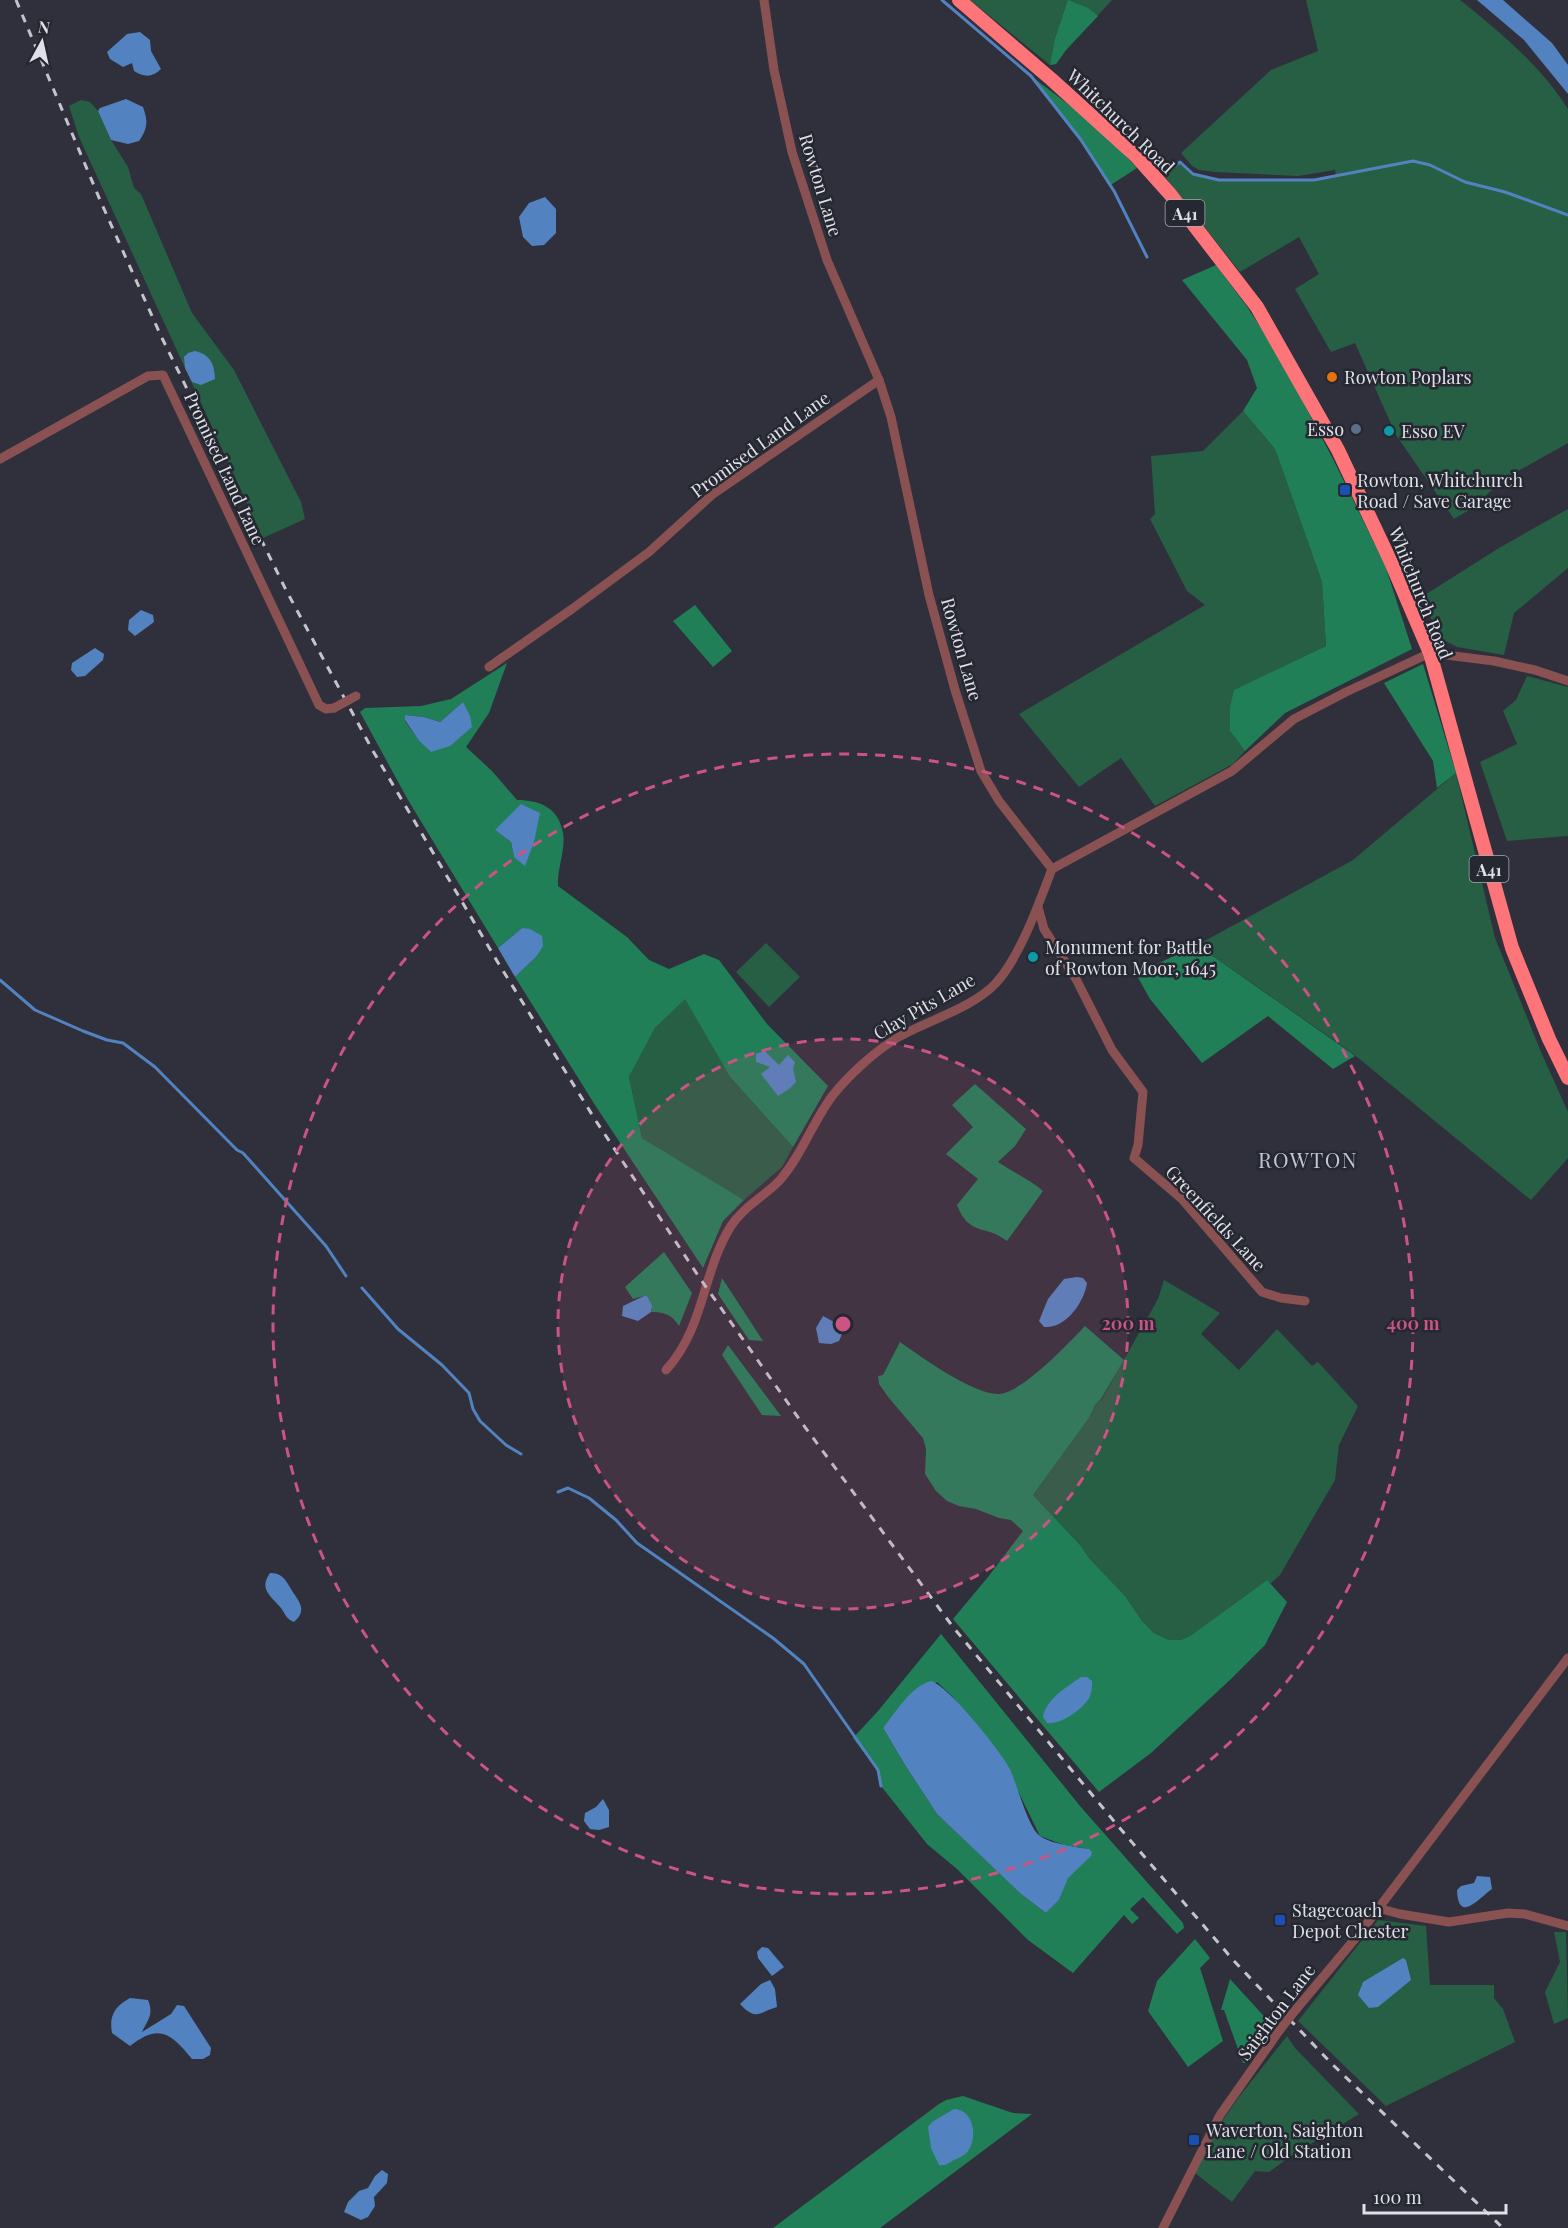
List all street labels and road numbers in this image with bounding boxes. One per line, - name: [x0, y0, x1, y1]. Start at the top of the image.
- street label: Whitchurch Road: [1061, 63, 1180, 179]
- street label: Rowton Lane: [794, 131, 848, 239]
- road number: A41: [1166, 200, 1204, 226]
- street label: Promised Land Lane: [686, 385, 834, 503]
- street label: Promised Land Lane: [179, 388, 271, 548]
- street label: Whitchurch Road: [1383, 522, 1459, 663]
- street label: Rowton Lane: [936, 595, 988, 703]
- road number: A41: [1470, 856, 1508, 882]
- street label: Clay Pits Lane: [869, 967, 979, 1045]
- street label: Greenfields Lane: [1161, 1160, 1271, 1276]
- street label: Saighton Lane: [1232, 1959, 1320, 2065]

